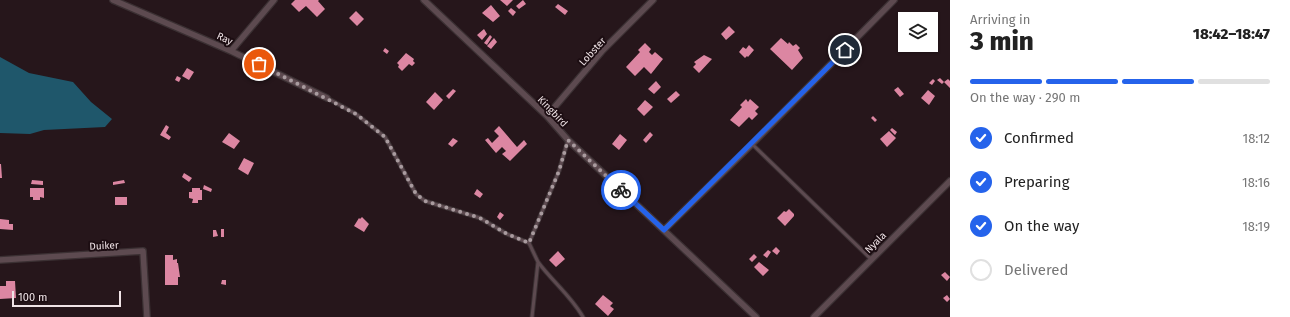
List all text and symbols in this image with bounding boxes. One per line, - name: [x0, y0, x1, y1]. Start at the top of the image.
- map controls: [898, 12, 938, 52]
- button: layers: [898, 12, 938, 52]
- text: Arriving in: [970, 12, 1030, 27]
- text: 18:42–18:47: [1193, 25, 1270, 43]
- text: 3 min: [970, 26, 1034, 57]
- street label: Ray: [215, 30, 234, 48]
- pin: [828, 33, 862, 67]
- street label: Lobster: [577, 35, 609, 68]
- icon: home: [834, 39, 856, 61]
- pin: [242, 47, 276, 81]
- icon: bag: [248, 53, 270, 75]
- text: On the way · 290 m: [970, 90, 1080, 105]
- street label: Kingbird: [535, 94, 570, 130]
- icon: check: [970, 127, 992, 149]
- text: Confirmed: [1004, 129, 1074, 147]
- text: 18:12: [1243, 131, 1270, 146]
- courier: [601, 170, 641, 210]
- icon: check: [970, 171, 992, 193]
- text: Preparing: [1004, 173, 1069, 191]
- text: 18:16: [1242, 175, 1270, 190]
- icon: bike: [610, 179, 632, 201]
- icon: check: [970, 215, 992, 237]
- text: On the way: [1004, 217, 1079, 235]
- text: 18:19: [1242, 219, 1270, 234]
- street label: Nyala: [863, 230, 889, 256]
- street label: Duiker: [89, 239, 119, 253]
- text: Delivered: [1004, 261, 1068, 279]
- scale bar: [12, 289, 121, 308]
- text: 100 m: [18, 291, 47, 304]

